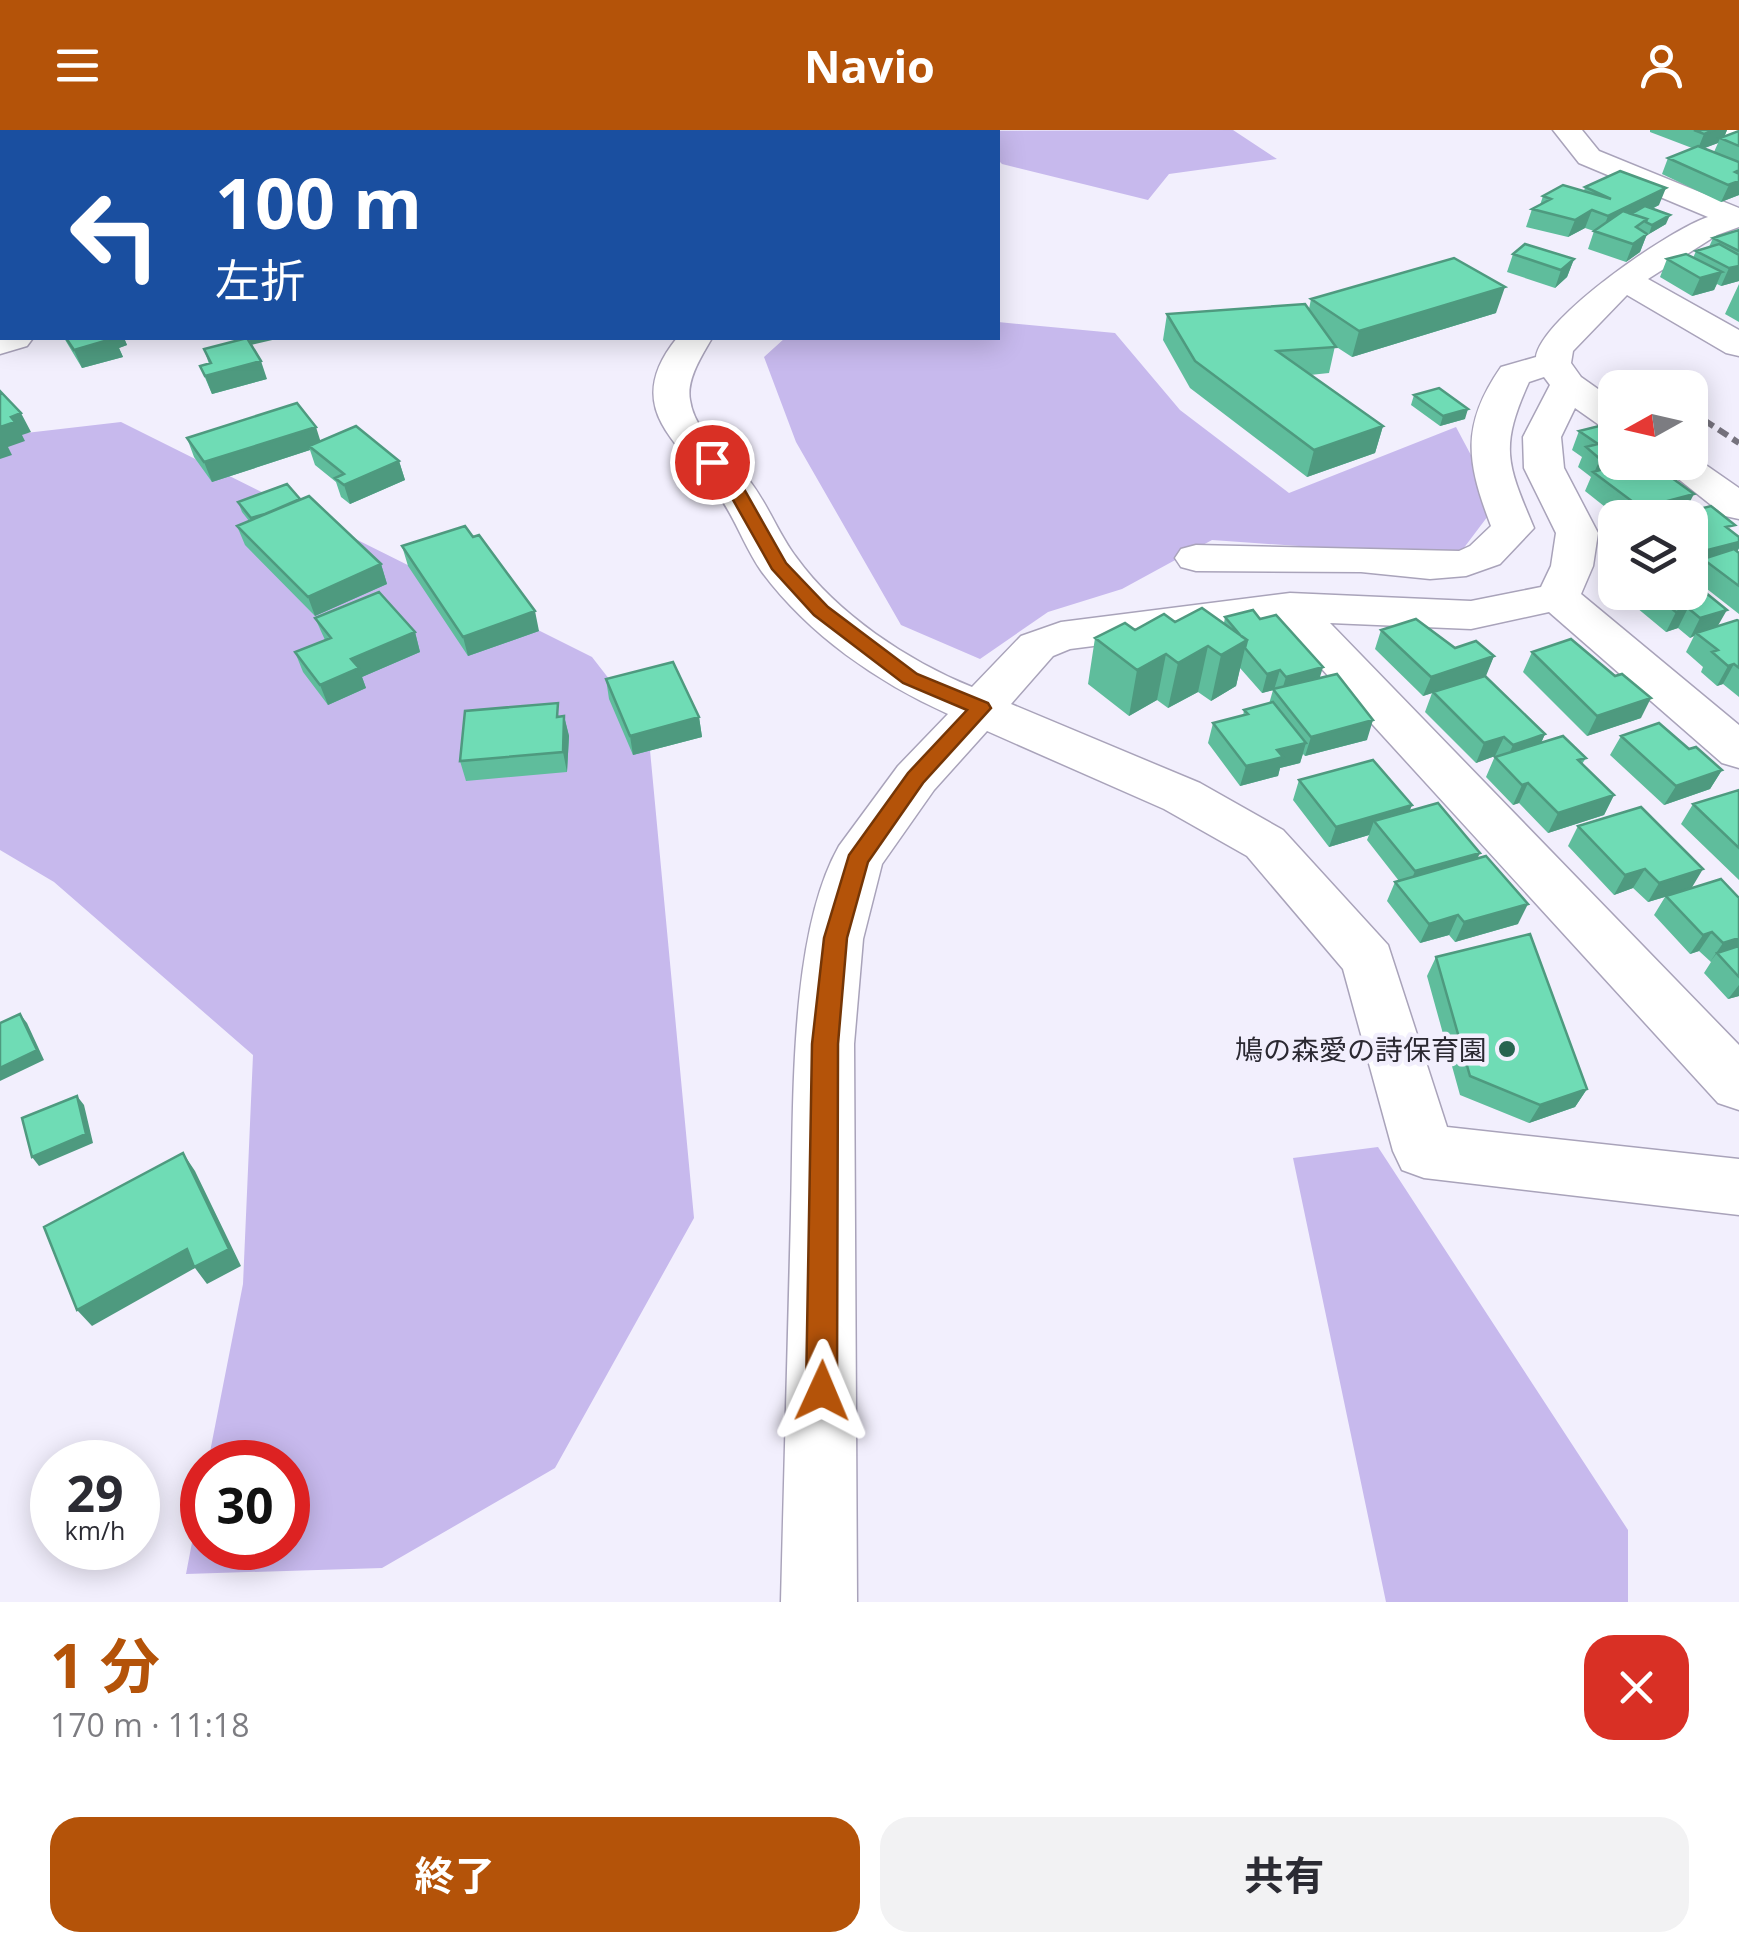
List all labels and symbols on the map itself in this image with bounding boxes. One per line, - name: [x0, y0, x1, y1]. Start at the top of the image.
- north arrow: [1598, 370, 1708, 480]
- pin: [670, 420, 755, 505]
- place label: 鳩の森愛の詩保育園: [1235, 1030, 1487, 1068]
- marker: 鳩の森愛の詩保育園: [1496, 1038, 1518, 1060]
- position arrow: [770, 1339, 874, 1443]
- speed limit sign: 30: [180, 1440, 310, 1570]

